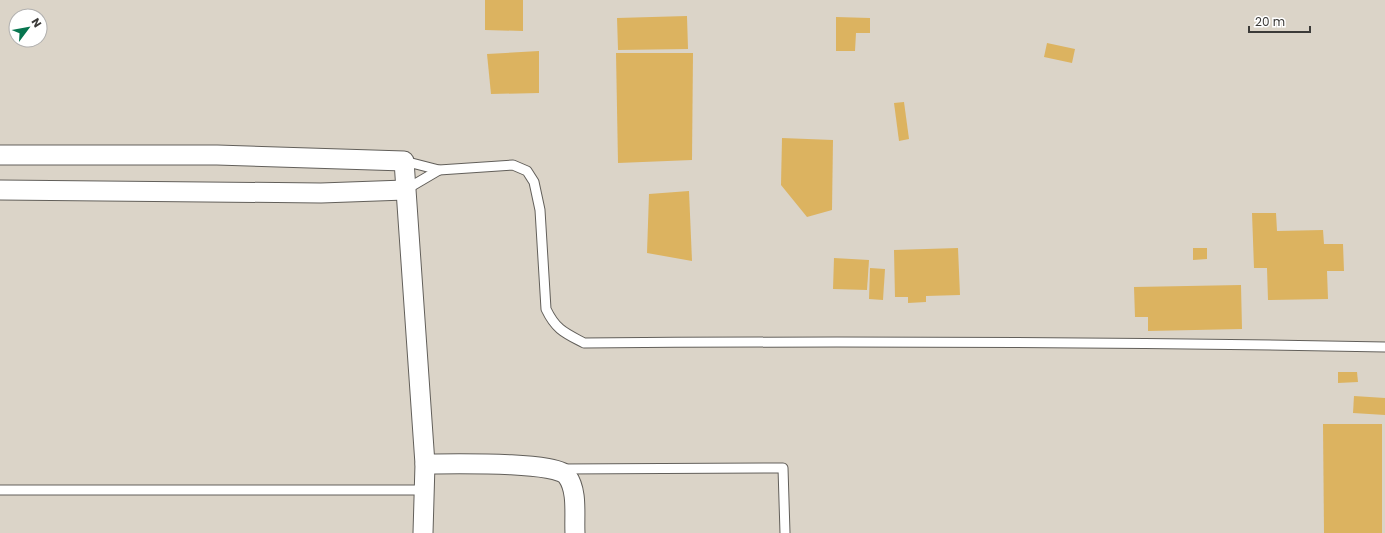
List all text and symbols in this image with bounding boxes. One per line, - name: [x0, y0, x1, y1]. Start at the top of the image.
- north arrow: [8, 8, 48, 48]
- scale bar: [1249, 8, 1310, 34]
- text: 20 m: [1255, 13, 1285, 30]
- text: N: [28, 15, 45, 30]

